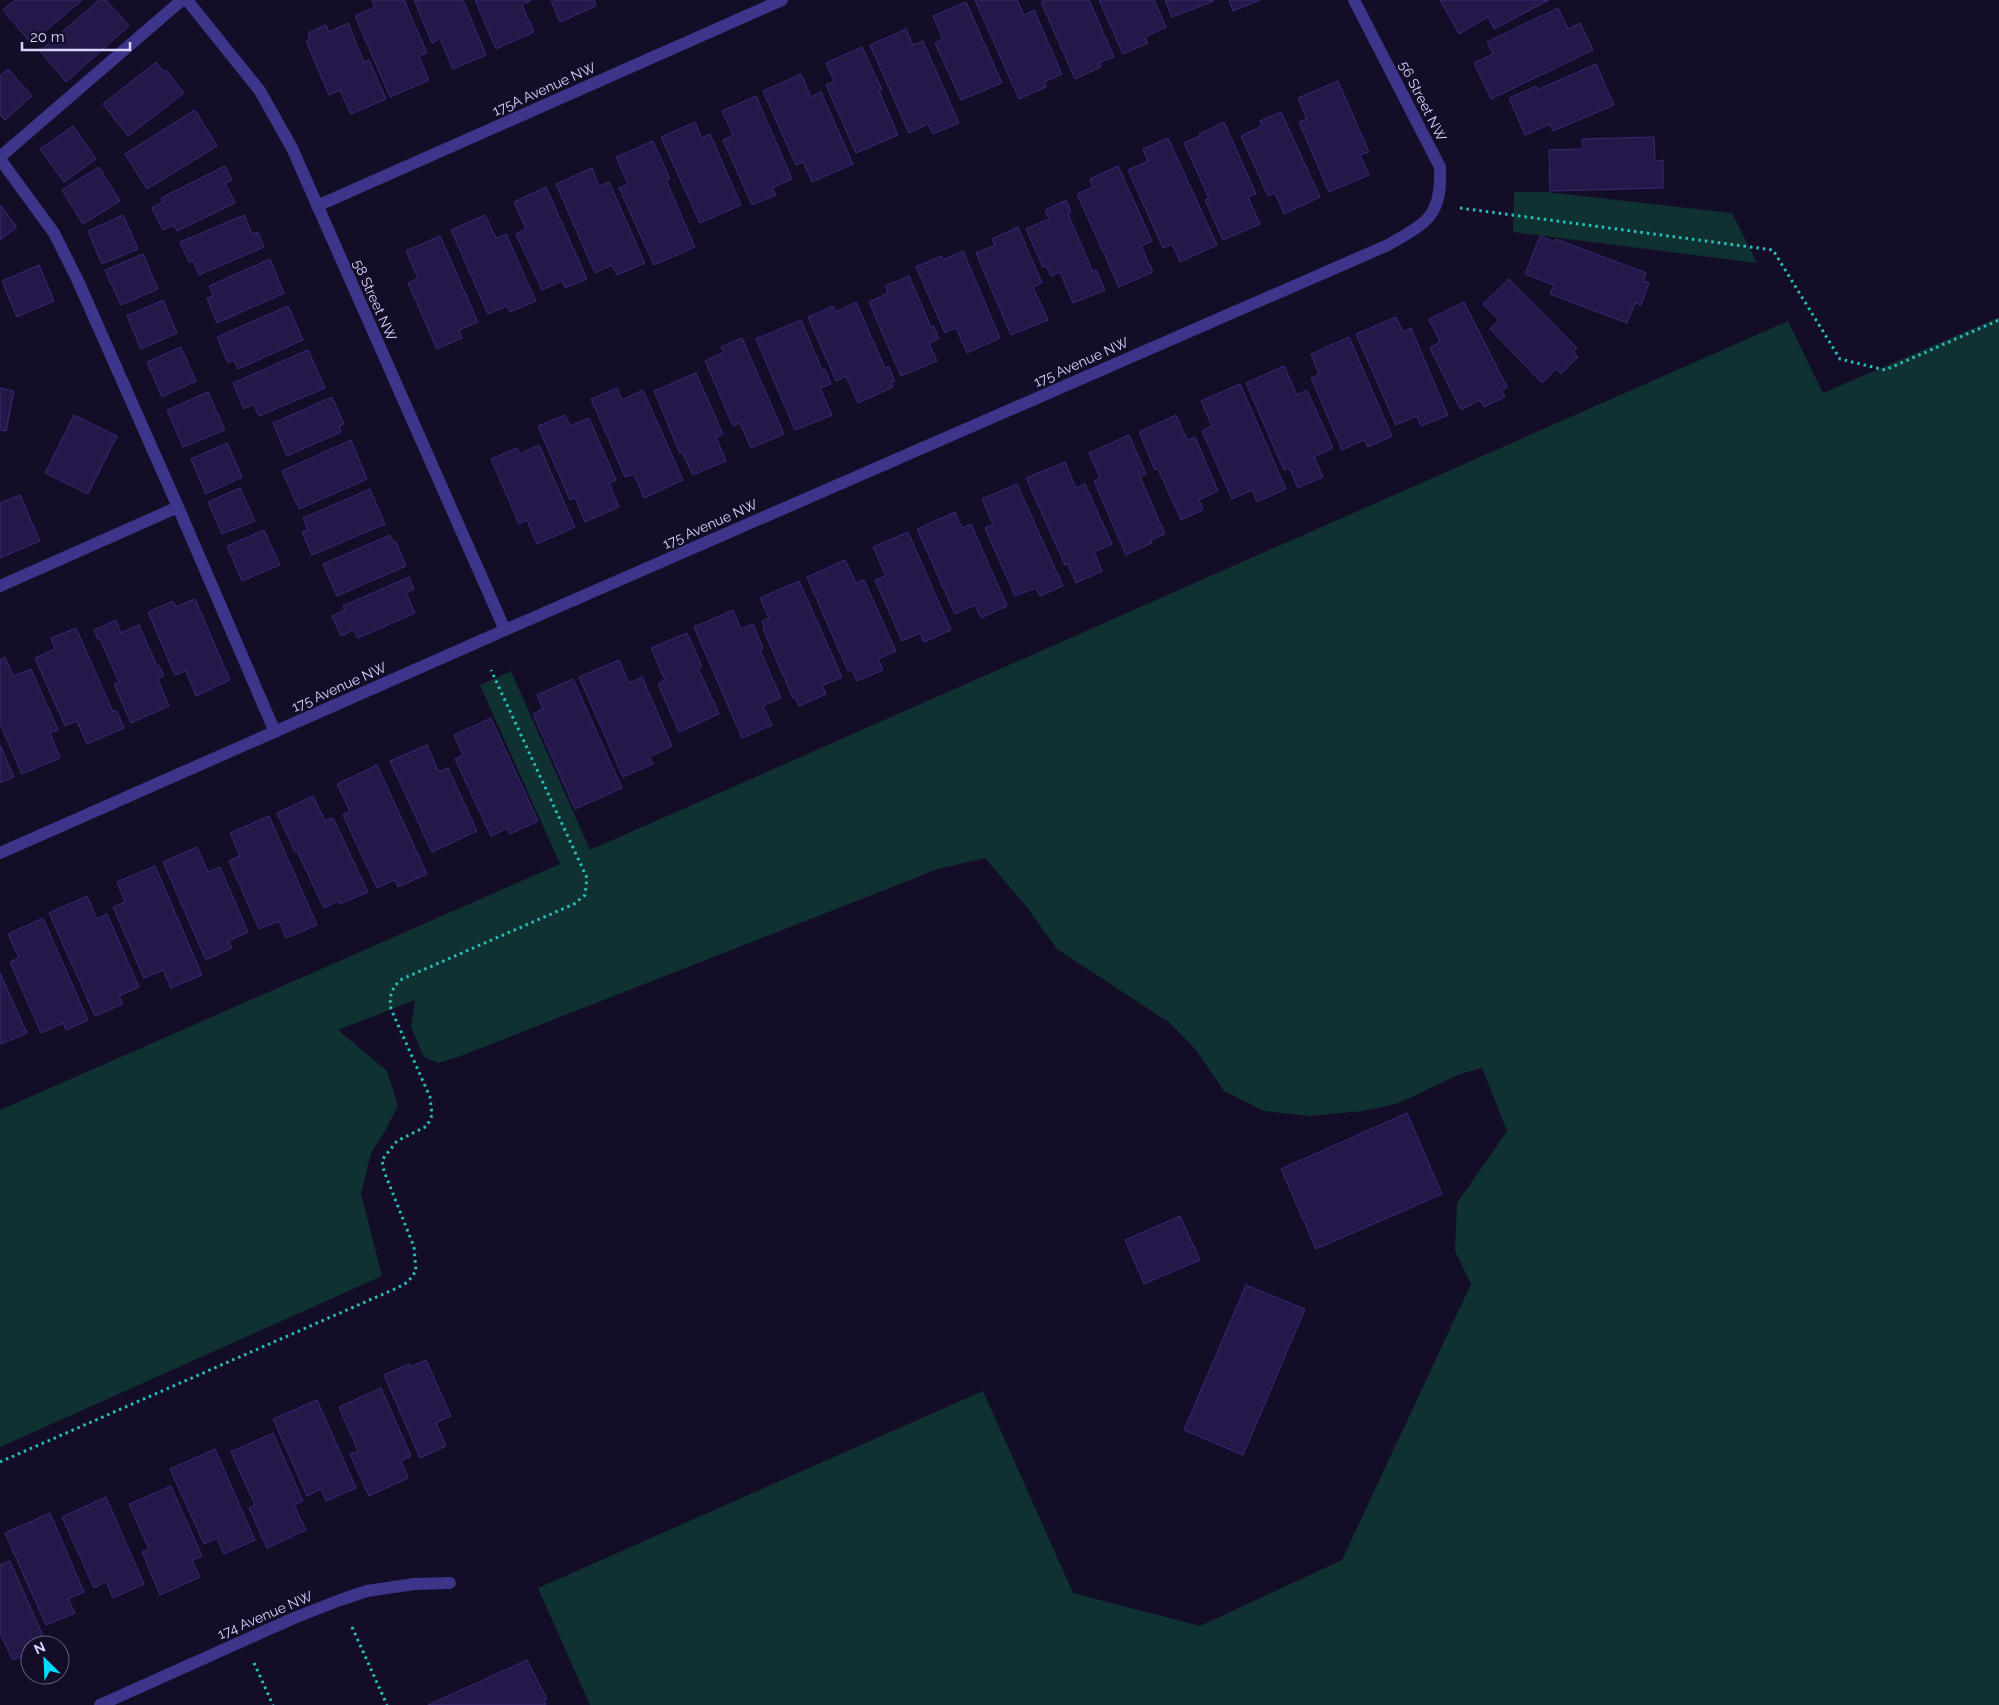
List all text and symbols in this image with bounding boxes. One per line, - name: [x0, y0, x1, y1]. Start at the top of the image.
- scale bar: [22, 20, 130, 52]
- text: 20 m: [30, 28, 65, 46]
- street label: 56 Street NW: [1396, 58, 1450, 144]
- street label: 175A Avenue NW: [490, 59, 598, 119]
- street label: 58 Street NW: [350, 257, 400, 343]
- street label: 175 Avenue NW: [1031, 334, 1131, 390]
- street label: 175 Avenue NW: [660, 496, 760, 552]
- street label: 175 Avenue NW: [289, 659, 389, 715]
- street label: 174 Avenue NW: [215, 1588, 315, 1642]
- north arrow: [20, 1635, 70, 1685]
- text: N: [32, 1639, 48, 1658]

